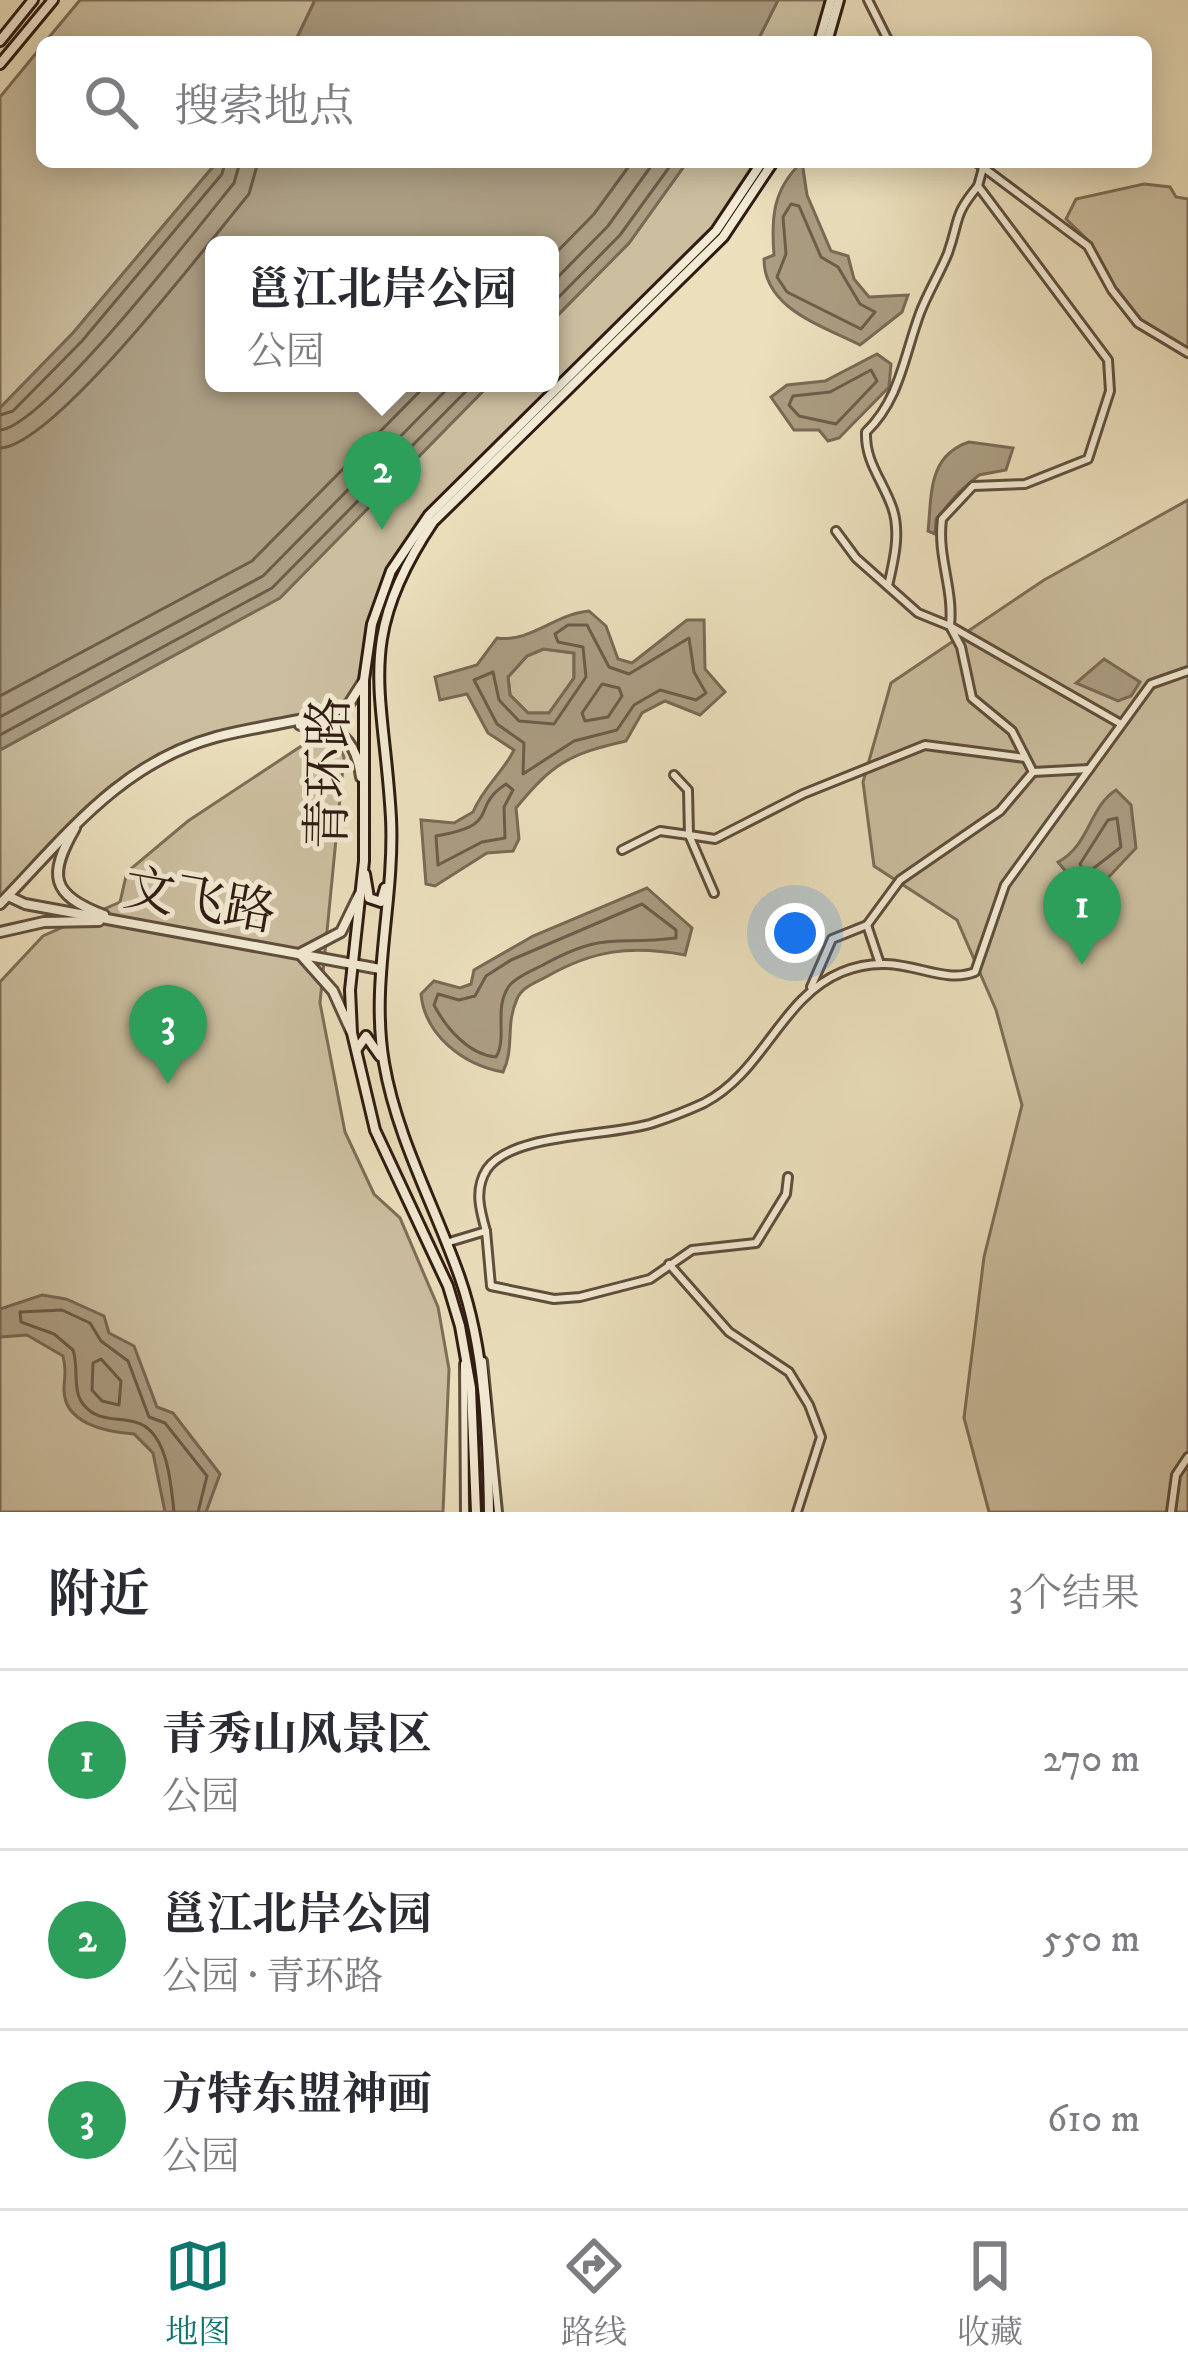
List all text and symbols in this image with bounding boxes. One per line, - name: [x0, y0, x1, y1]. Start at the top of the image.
- search box: [36, 36, 1152, 168]
- icon: search: [78, 69, 144, 135]
- text: 搜索地点: [174, 80, 354, 136]
- popup: [205, 236, 559, 392]
- text: 邕江北岸公园: [247, 263, 517, 319]
- text: 公园: [247, 328, 325, 377]
- pin: 2: [343, 431, 421, 530]
- street label: 青环路: [297, 696, 363, 850]
- street label: 文飞路: [119, 857, 280, 947]
- pin: 1: [1043, 866, 1121, 965]
- your location: [765, 903, 825, 963]
- pin: 3: [129, 985, 207, 1084]
- text: 附近: [48, 1564, 150, 1628]
- text: 3个结果: [1008, 1570, 1140, 1619]
- text: 青秀山风景区: [162, 1708, 432, 1764]
- text: 1: [80, 1735, 94, 1784]
- text: 270 m: [1043, 1735, 1140, 1784]
- text: 公园: [162, 1773, 240, 1822]
- text: 邕江北岸公园: [162, 1888, 432, 1944]
- text: 2: [77, 1915, 97, 1964]
- text: 550 m: [1043, 1915, 1140, 1964]
- text: 公园 · 青环路: [162, 1953, 383, 2002]
- text: 方特东盟神画: [162, 2068, 432, 2124]
- text: 3: [80, 2095, 94, 2144]
- text: 610 m: [1047, 2095, 1140, 2144]
- text: 公园: [162, 2133, 240, 2182]
- tab: 地图: [165, 2233, 231, 2354]
- tab: 路线: [561, 2233, 627, 2354]
- tab: 收藏: [957, 2233, 1023, 2354]

